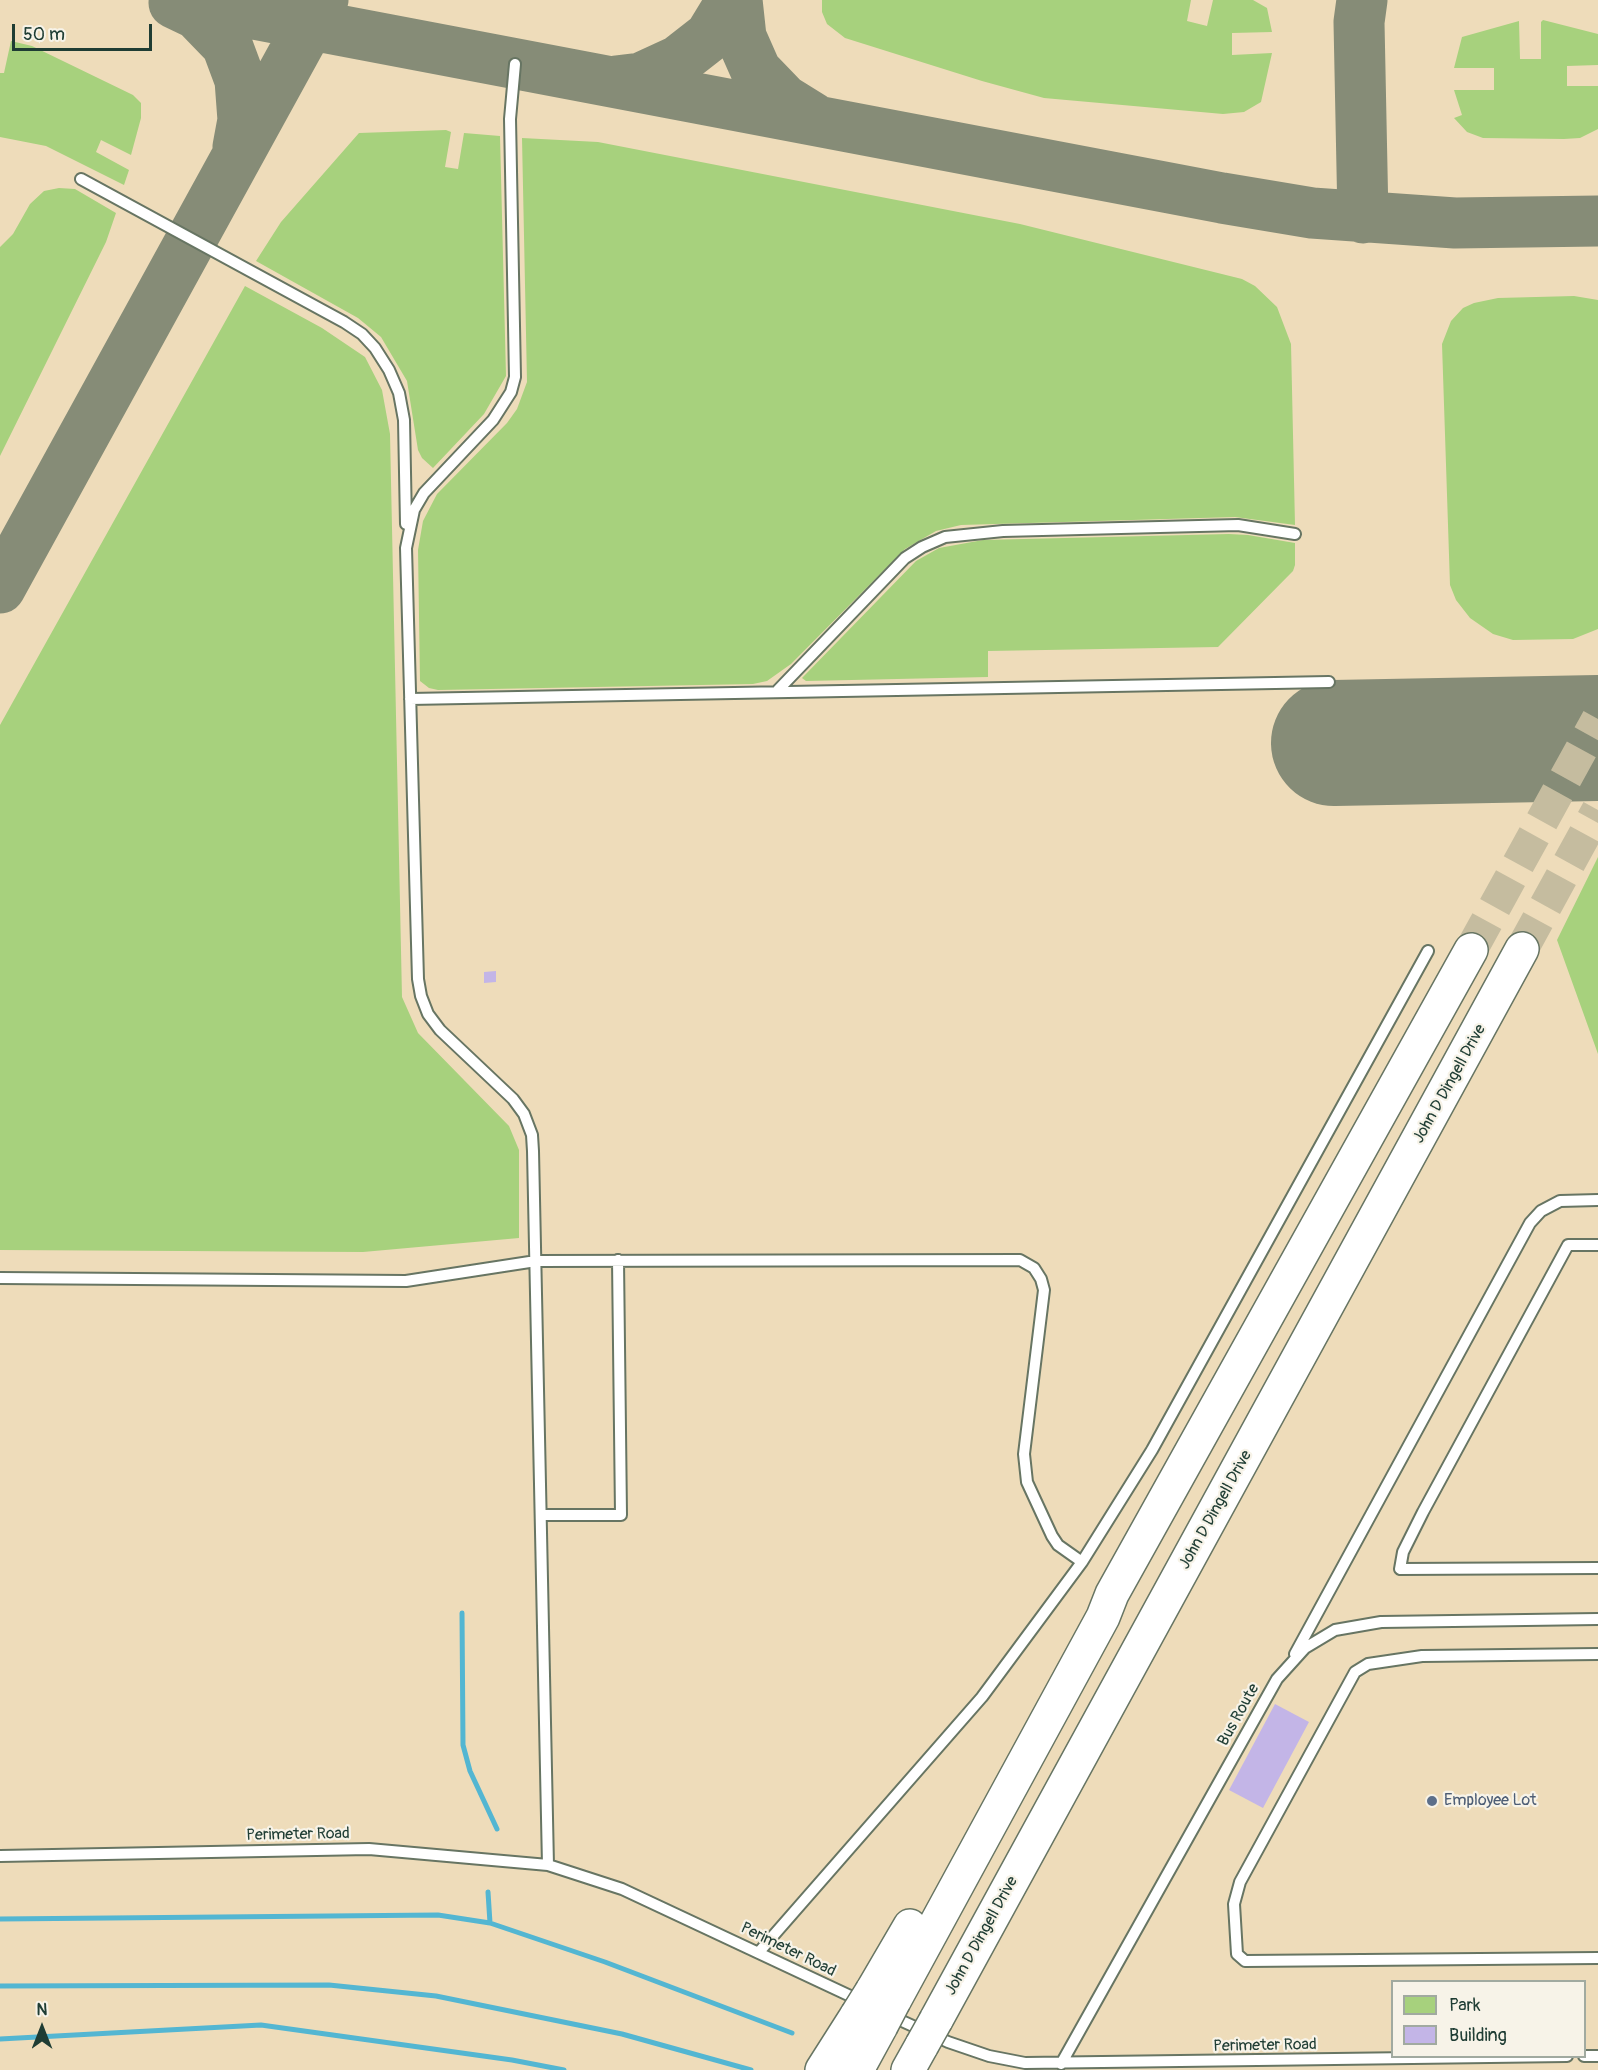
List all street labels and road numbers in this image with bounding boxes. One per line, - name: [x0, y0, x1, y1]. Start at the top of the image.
- street label: John D Dingell Drive: [1409, 1021, 1491, 1147]
- street label: John D Dingell Drive: [1175, 1447, 1257, 1573]
- street label: Bus Route: [1214, 1681, 1264, 1749]
- street label: Perimeter Road: [246, 1824, 350, 1846]
- street label: John D Dingell Drive: [941, 1873, 1023, 1999]
- street label: Perimeter Road: [737, 1919, 839, 1981]
- street label: Perimeter Road: [1213, 2035, 1317, 2057]

